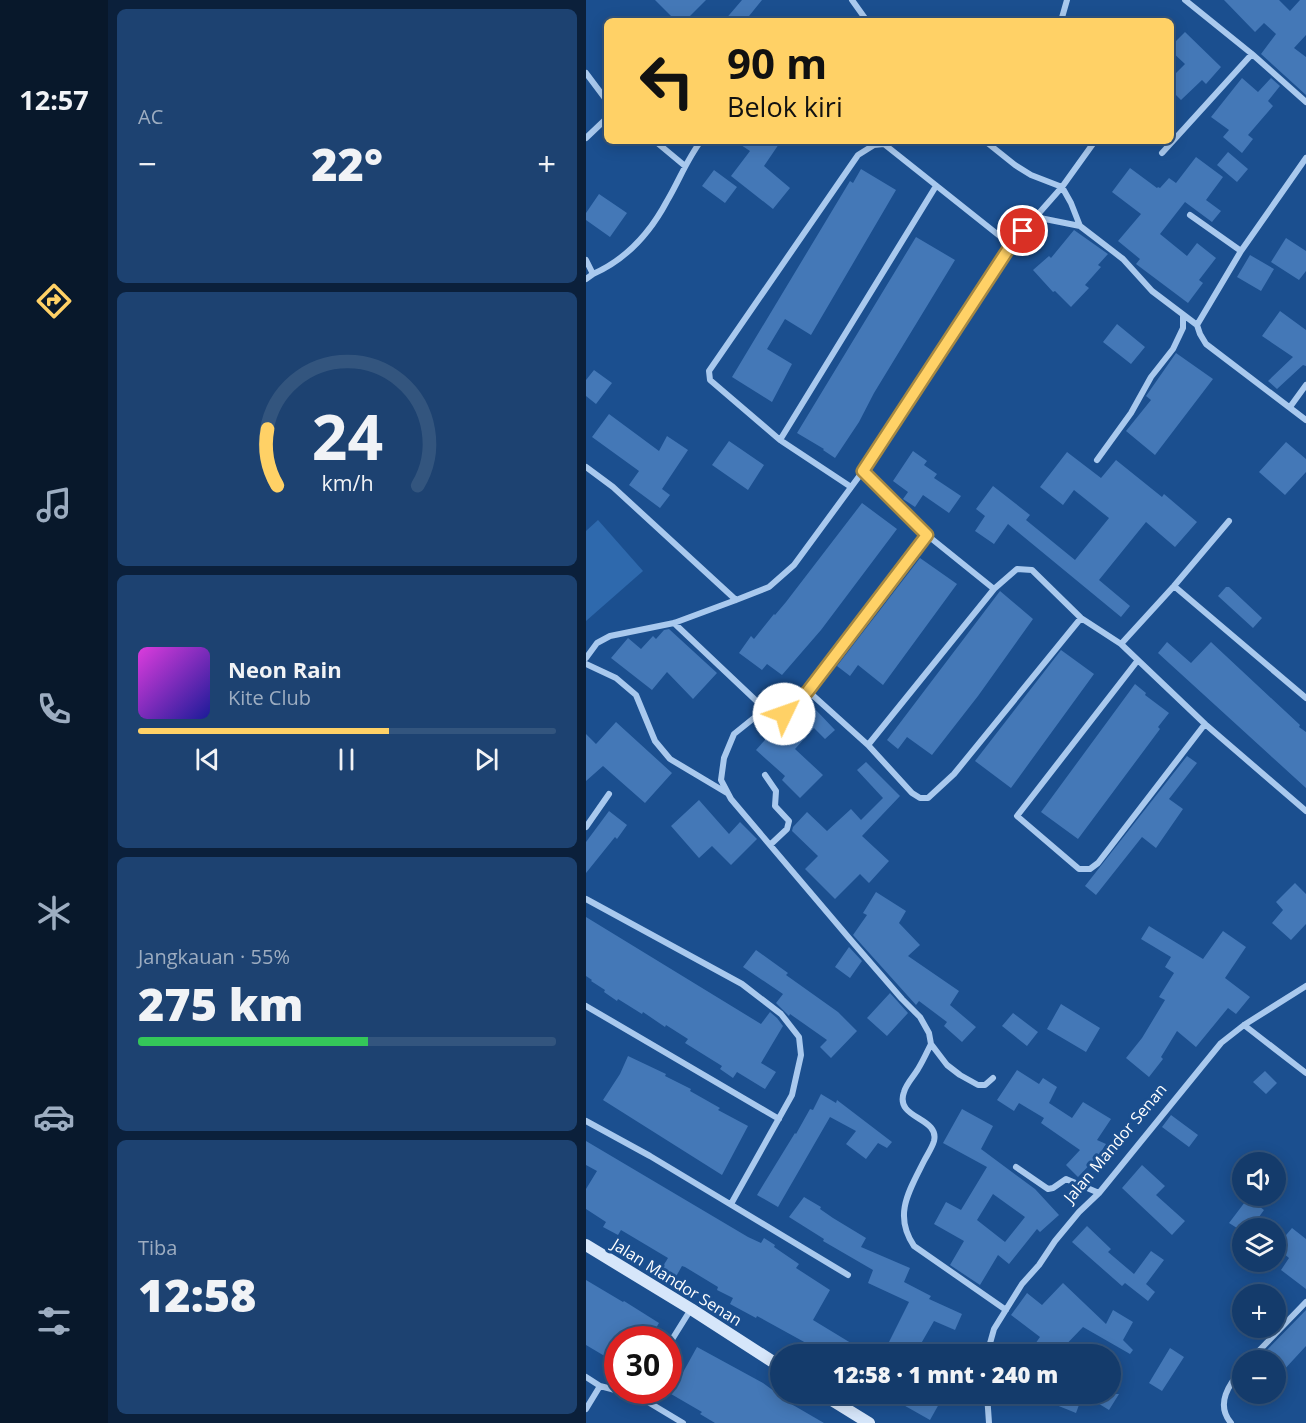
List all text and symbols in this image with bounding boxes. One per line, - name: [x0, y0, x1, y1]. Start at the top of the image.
- text: 90 m: [727, 34, 827, 91]
- icon: left: [628, 42, 706, 120]
- text: 12:57: [19, 81, 89, 118]
- text: Belok kiri: [727, 88, 843, 125]
- text: AC: [138, 103, 163, 130]
- text: 22°: [311, 133, 383, 194]
- text: −: [138, 141, 157, 186]
- text: +: [537, 141, 556, 186]
- pin: [997, 205, 1048, 256]
- icon: arrive: [1006, 214, 1039, 247]
- icon: directions: [33, 280, 75, 322]
- text: 24: [311, 393, 383, 478]
- text: km/h: [321, 468, 373, 497]
- icon: music: [33, 484, 75, 526]
- text: Neon Rain: [228, 654, 342, 684]
- position arrow: [752, 682, 816, 746]
- text: Kite Club: [228, 684, 311, 711]
- icon: phone: [33, 688, 75, 730]
- icon: previous: [191, 743, 224, 776]
- icon: pause: [330, 743, 363, 776]
- icon: next: [470, 743, 503, 776]
- icon: climate: [33, 892, 75, 934]
- text: Jangkauan · 55%: [138, 943, 290, 970]
- text: 275 km: [138, 973, 303, 1034]
- street label: Jalan Mandor Senan: [1057, 1079, 1171, 1209]
- icon: car: [33, 1096, 75, 1138]
- map controls: [1232, 1152, 1286, 1404]
- button: sound: [1232, 1152, 1286, 1206]
- button: layers: [1232, 1218, 1286, 1272]
- street label: Jalan Mandor Senan: [606, 1232, 746, 1331]
- text: Tiba: [138, 1234, 177, 1261]
- text: 12:58: [138, 1264, 256, 1325]
- button: +: [1232, 1284, 1286, 1338]
- icon: filters: [33, 1300, 75, 1342]
- speed limit sign: 30: [604, 1326, 682, 1404]
- button: −: [1232, 1350, 1286, 1404]
- text: 12:58 · 1 mnt · 240 m: [833, 1359, 1058, 1389]

